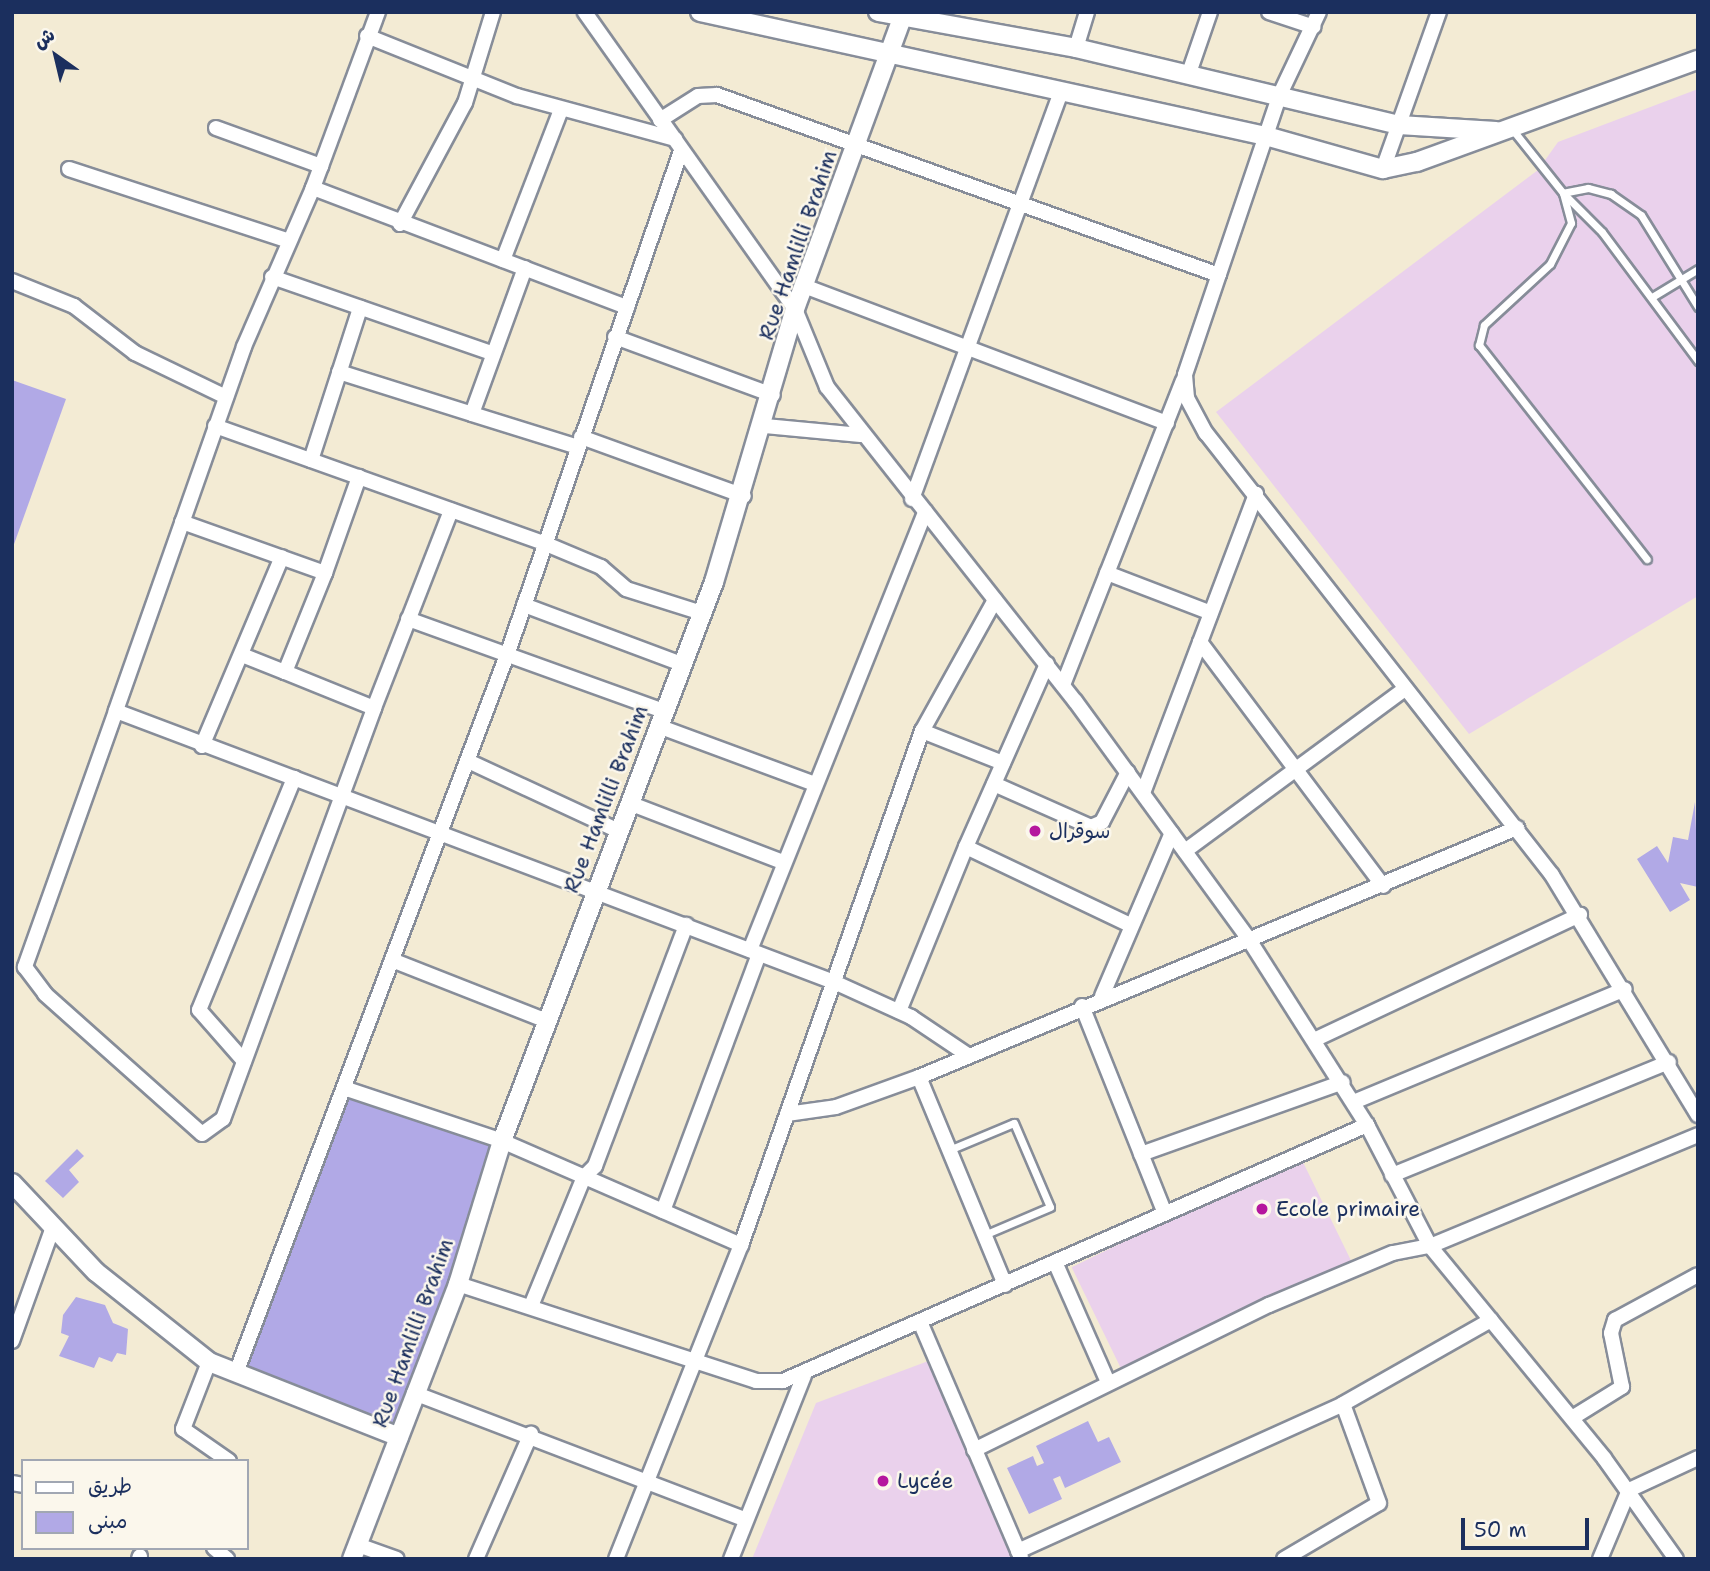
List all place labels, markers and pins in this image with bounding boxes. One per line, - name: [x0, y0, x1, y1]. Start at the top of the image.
- place label: سوقرال: [1049, 818, 1111, 844]
- marker: سوقرال: [1027, 823, 1043, 839]
- place label: Ecole primaire: [1276, 1196, 1420, 1222]
- marker: Ecole primaire: [1254, 1201, 1270, 1217]
- place label: Lycée: [897, 1468, 953, 1494]
- marker: Lycée: [875, 1473, 891, 1489]

